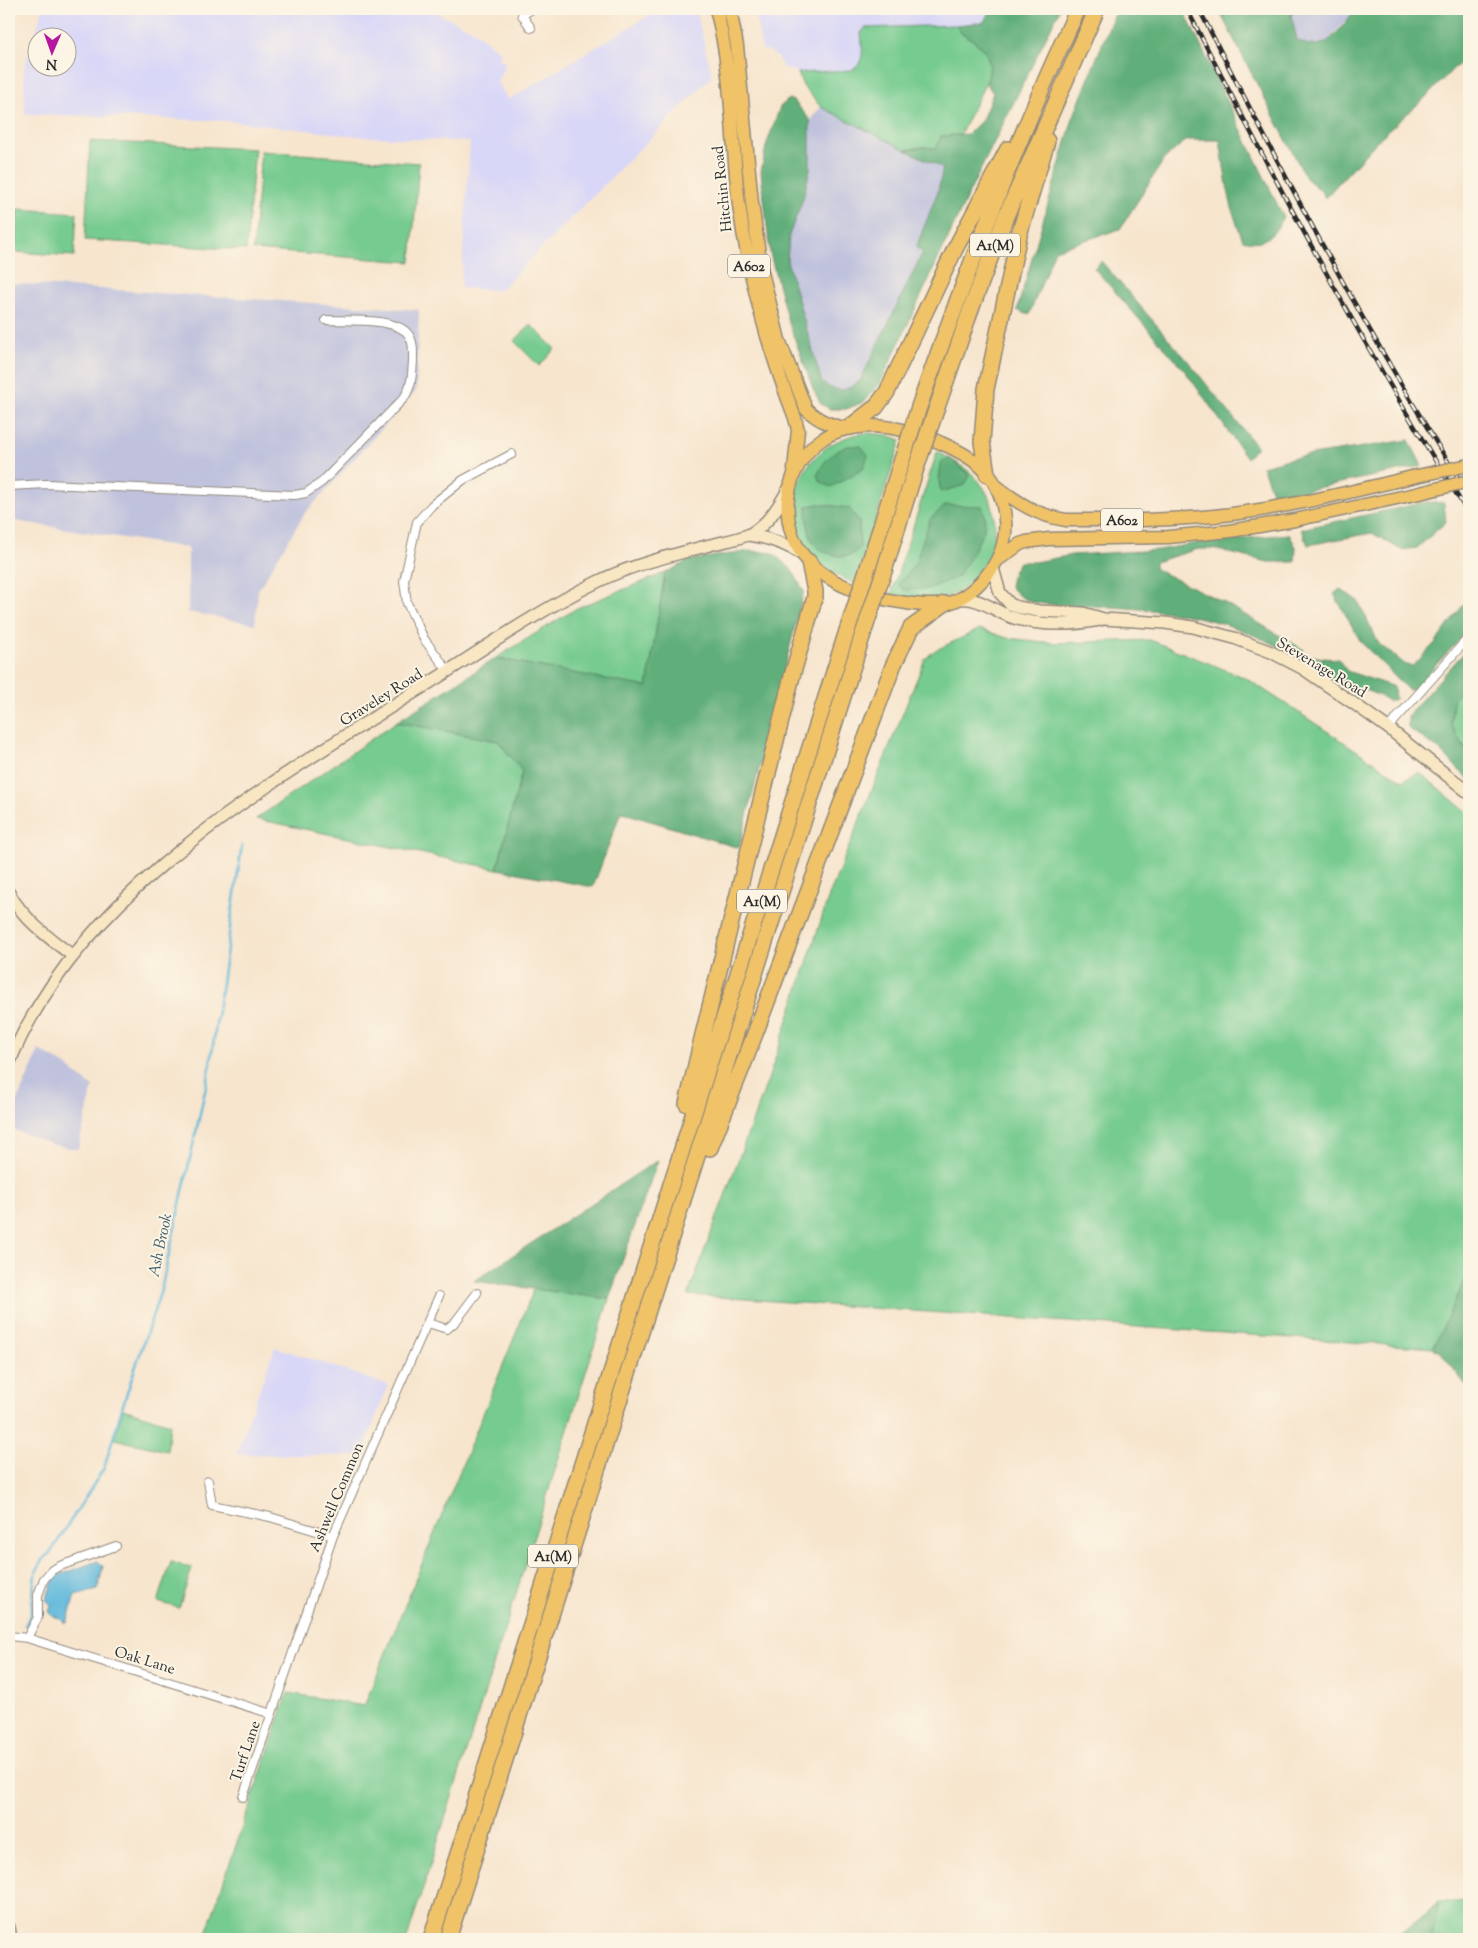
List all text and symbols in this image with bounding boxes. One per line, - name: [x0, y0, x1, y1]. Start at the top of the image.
- north arrow: [28, 28, 78, 78]
- text: N: [46, 53, 58, 73]
- street label: Hitchin Road: [708, 144, 738, 233]
- road number: A1(M): [970, 234, 1020, 256]
- road number: A602: [728, 255, 770, 278]
- road number: A602: [1101, 508, 1143, 532]
- street label: Stevenage Road: [1272, 633, 1371, 704]
- street label: Graveley Road: [336, 664, 428, 732]
- road number: A1(M): [737, 889, 787, 912]
- water label: Ash Brook: [143, 1212, 179, 1279]
- street label: Ashwell Common: [305, 1439, 370, 1556]
- road number: A1(M): [528, 1544, 578, 1568]
- street label: Oak Lane: [111, 1642, 178, 1681]
- street label: Turf Lane: [226, 1718, 267, 1785]

